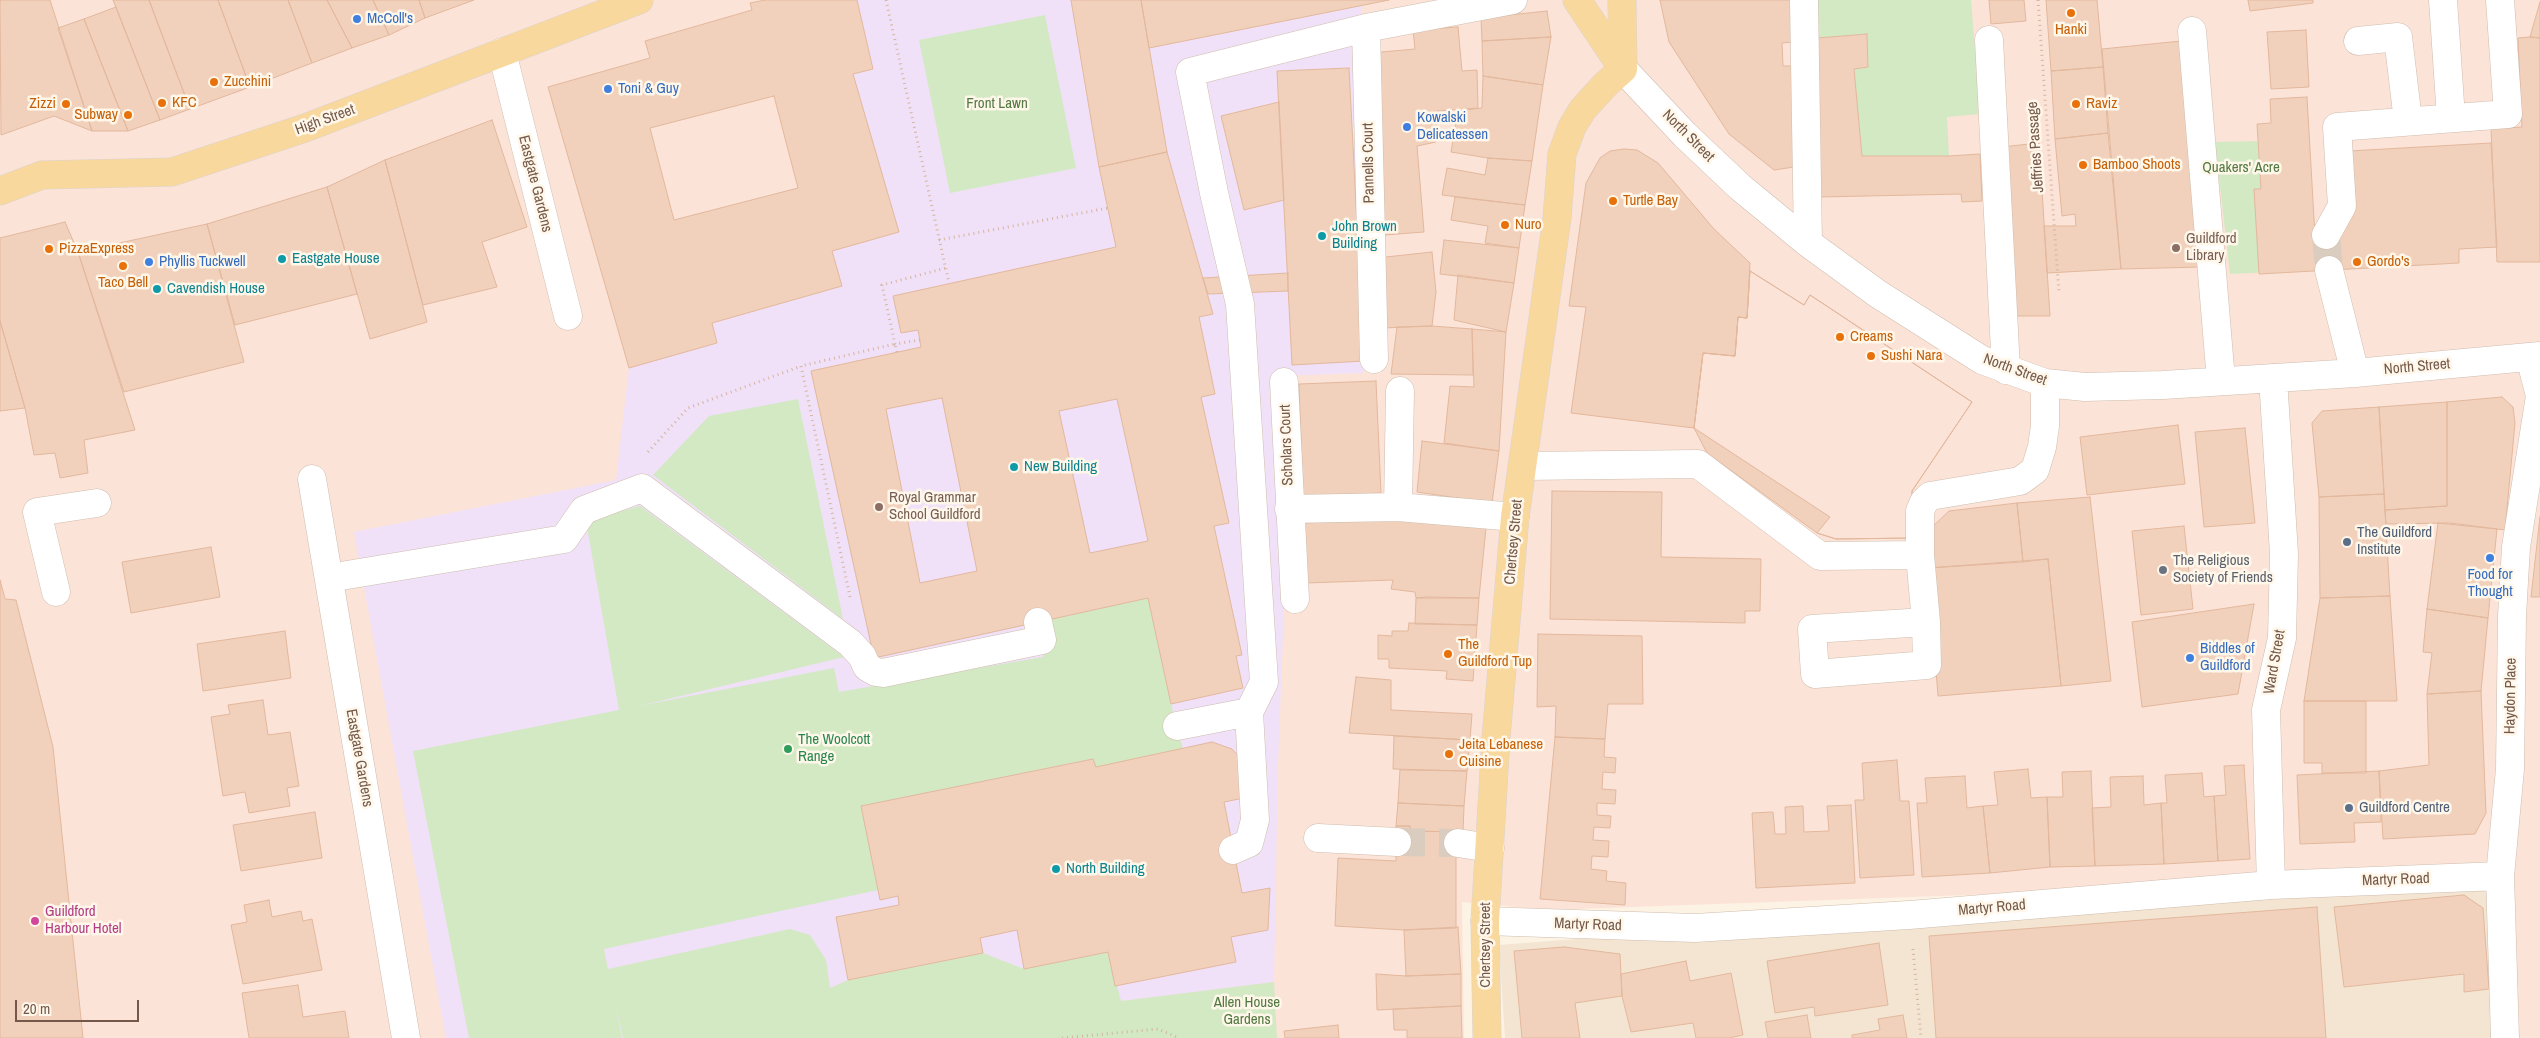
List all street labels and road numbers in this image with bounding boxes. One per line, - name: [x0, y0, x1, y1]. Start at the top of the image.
- street label: High Street: [293, 101, 357, 139]
- street label: Jeffries Passage: [2024, 101, 2048, 193]
- street label: North Street: [1658, 106, 1718, 166]
- street label: Pannells Court: [1359, 123, 1379, 203]
- street label: Eastgate Gardens: [514, 134, 556, 234]
- street label: North Street: [1981, 350, 2049, 390]
- street label: North Street: [2383, 355, 2451, 379]
- street label: Scholars Court: [1277, 404, 1297, 486]
- street label: Chertsey Street: [1501, 499, 1527, 585]
- street label: Ward Street: [2260, 628, 2290, 696]
- street label: Haydon Place: [2501, 658, 2521, 734]
- street label: Eastgate Gardens: [342, 708, 376, 808]
- street label: Martyr Road: [2362, 870, 2430, 890]
- street label: Martyr Road: [1958, 896, 2026, 920]
- street label: Chertsey Street: [1477, 902, 1495, 988]
- street label: Martyr Road: [1554, 915, 1622, 935]

